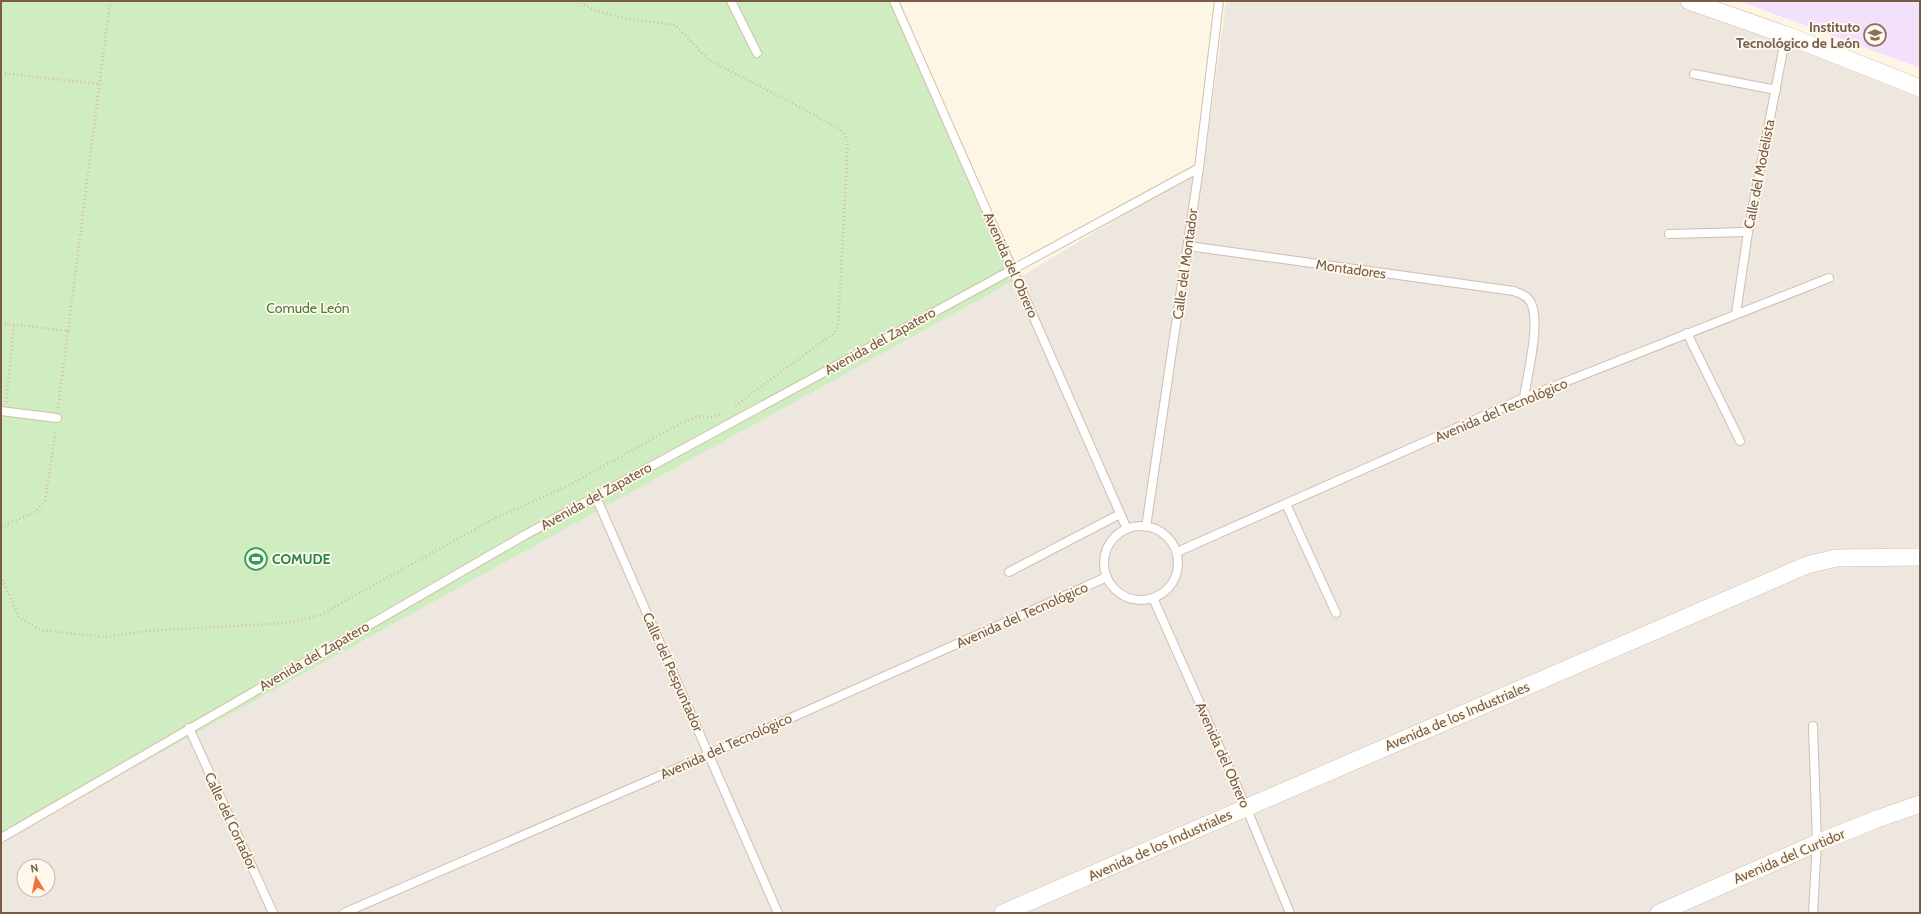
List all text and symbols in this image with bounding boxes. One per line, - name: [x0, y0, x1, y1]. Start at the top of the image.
- place label: Instituto Tecnológico de León: [1736, 18, 1860, 52]
- school or university icon: Instituto Tecnológico de León: [1862, 22, 1888, 48]
- street label: Calle del Modelista: [1740, 118, 1778, 230]
- street label: Calle del Montador: [1168, 207, 1202, 320]
- street label: Avenida del Obrero: [980, 209, 1042, 321]
- street label: Montadores: [1315, 255, 1387, 283]
- park label: Comude León: [266, 299, 350, 317]
- street label: Avenida del Zapatero: [821, 303, 939, 379]
- street label: Avenida del Tecnológico: [1432, 374, 1570, 446]
- street label: Avenida del Zapatero: [537, 458, 655, 534]
- sports icon: COMUDE: [243, 546, 269, 572]
- place label: COMUDE: [272, 550, 331, 568]
- street label: Avenida del Tecnológico: [953, 578, 1091, 652]
- street label: Calle del Pespuntador: [639, 610, 708, 735]
- street label: Avenida del Zapatero: [256, 617, 373, 695]
- street label: Avenida de los Industriales: [1382, 677, 1532, 755]
- street label: Avenida del Obrero: [1192, 699, 1254, 811]
- street label: Avenida del Tecnológico: [657, 709, 795, 783]
- street label: Calle del Cortador: [201, 769, 262, 873]
- street label: Avenida de los Industriales: [1085, 805, 1235, 885]
- street label: Avenida del Curtidor: [1730, 824, 1848, 888]
- north arrow: [16, 858, 56, 898]
- text: N: [29, 861, 39, 876]

